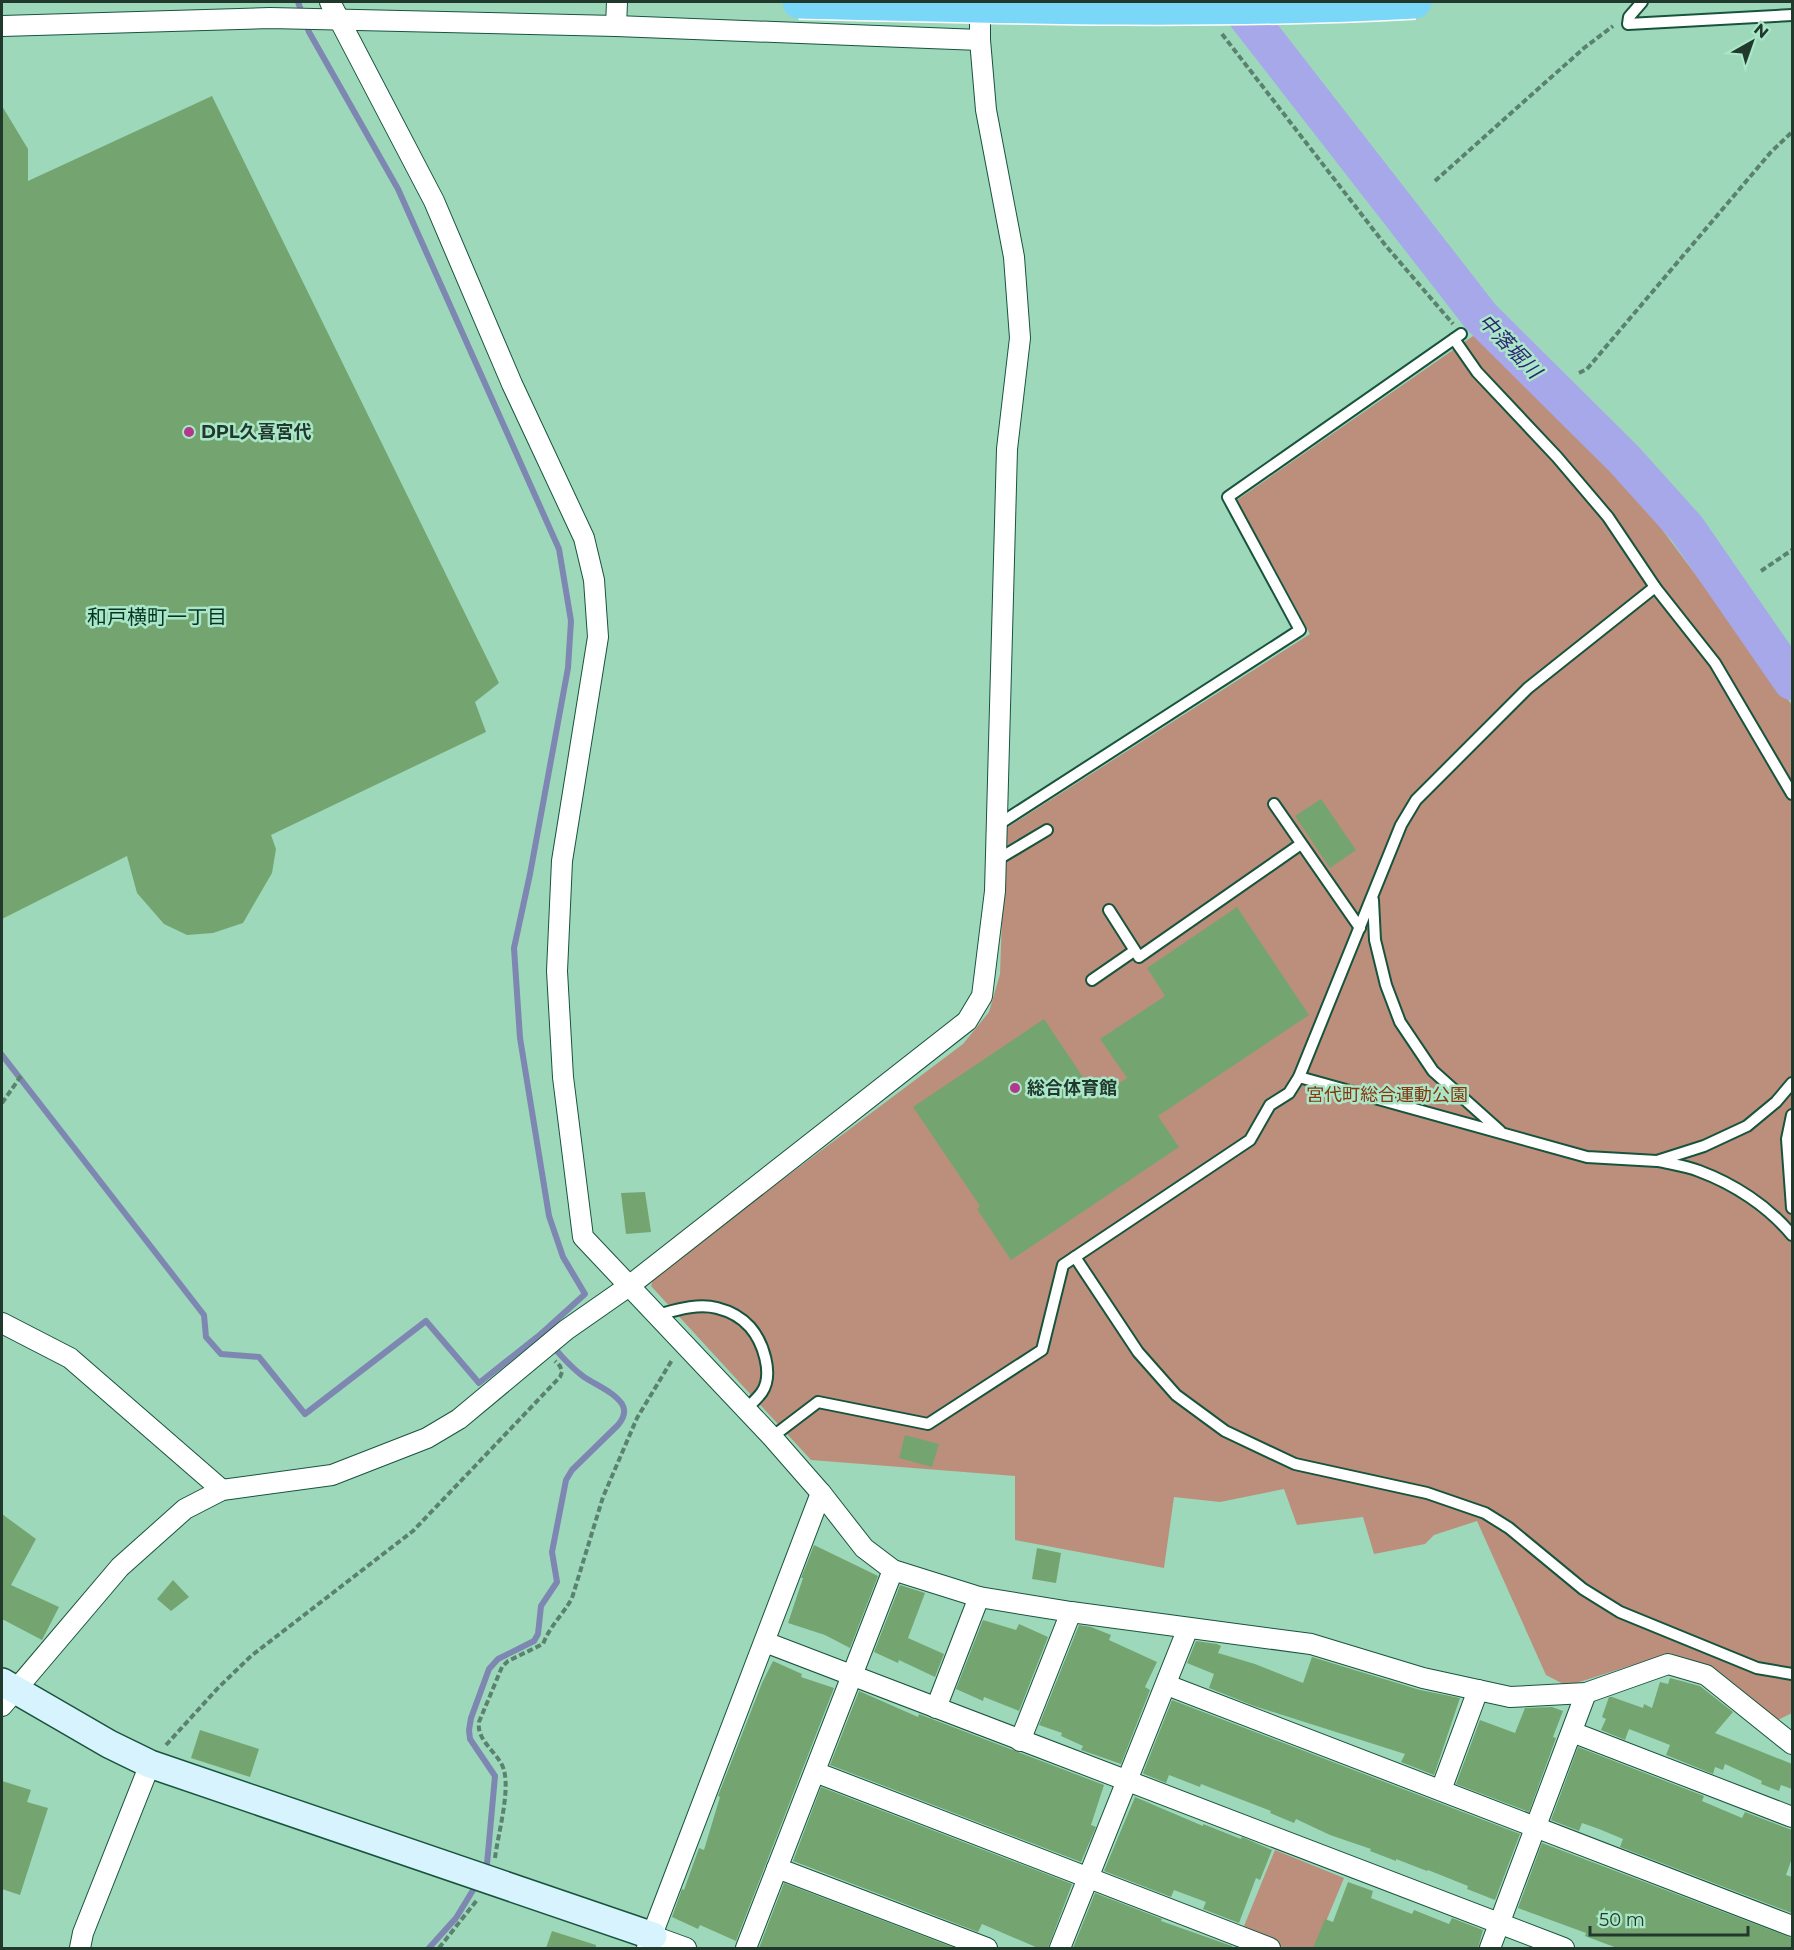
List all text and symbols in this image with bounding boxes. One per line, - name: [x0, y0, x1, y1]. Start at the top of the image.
- north arrow: [1722, 12, 1782, 72]
- text: N: [1750, 19, 1772, 42]
- water label: 中落堀川: [1474, 309, 1548, 385]
- place label: DPL久喜宮代: [201, 421, 312, 443]
- marker: DPL久喜宮代: [182, 425, 196, 439]
- district label: 和戸横町一丁目: [87, 605, 227, 629]
- place label: 総合体育館: [1027, 1077, 1117, 1099]
- marker: 総合体育館: [1008, 1081, 1022, 1095]
- park label: 宮代町総合運動公園: [1306, 1084, 1468, 1106]
- scale bar: [1590, 1899, 1748, 1937]
- text: 50 m: [1599, 1909, 1645, 1931]

